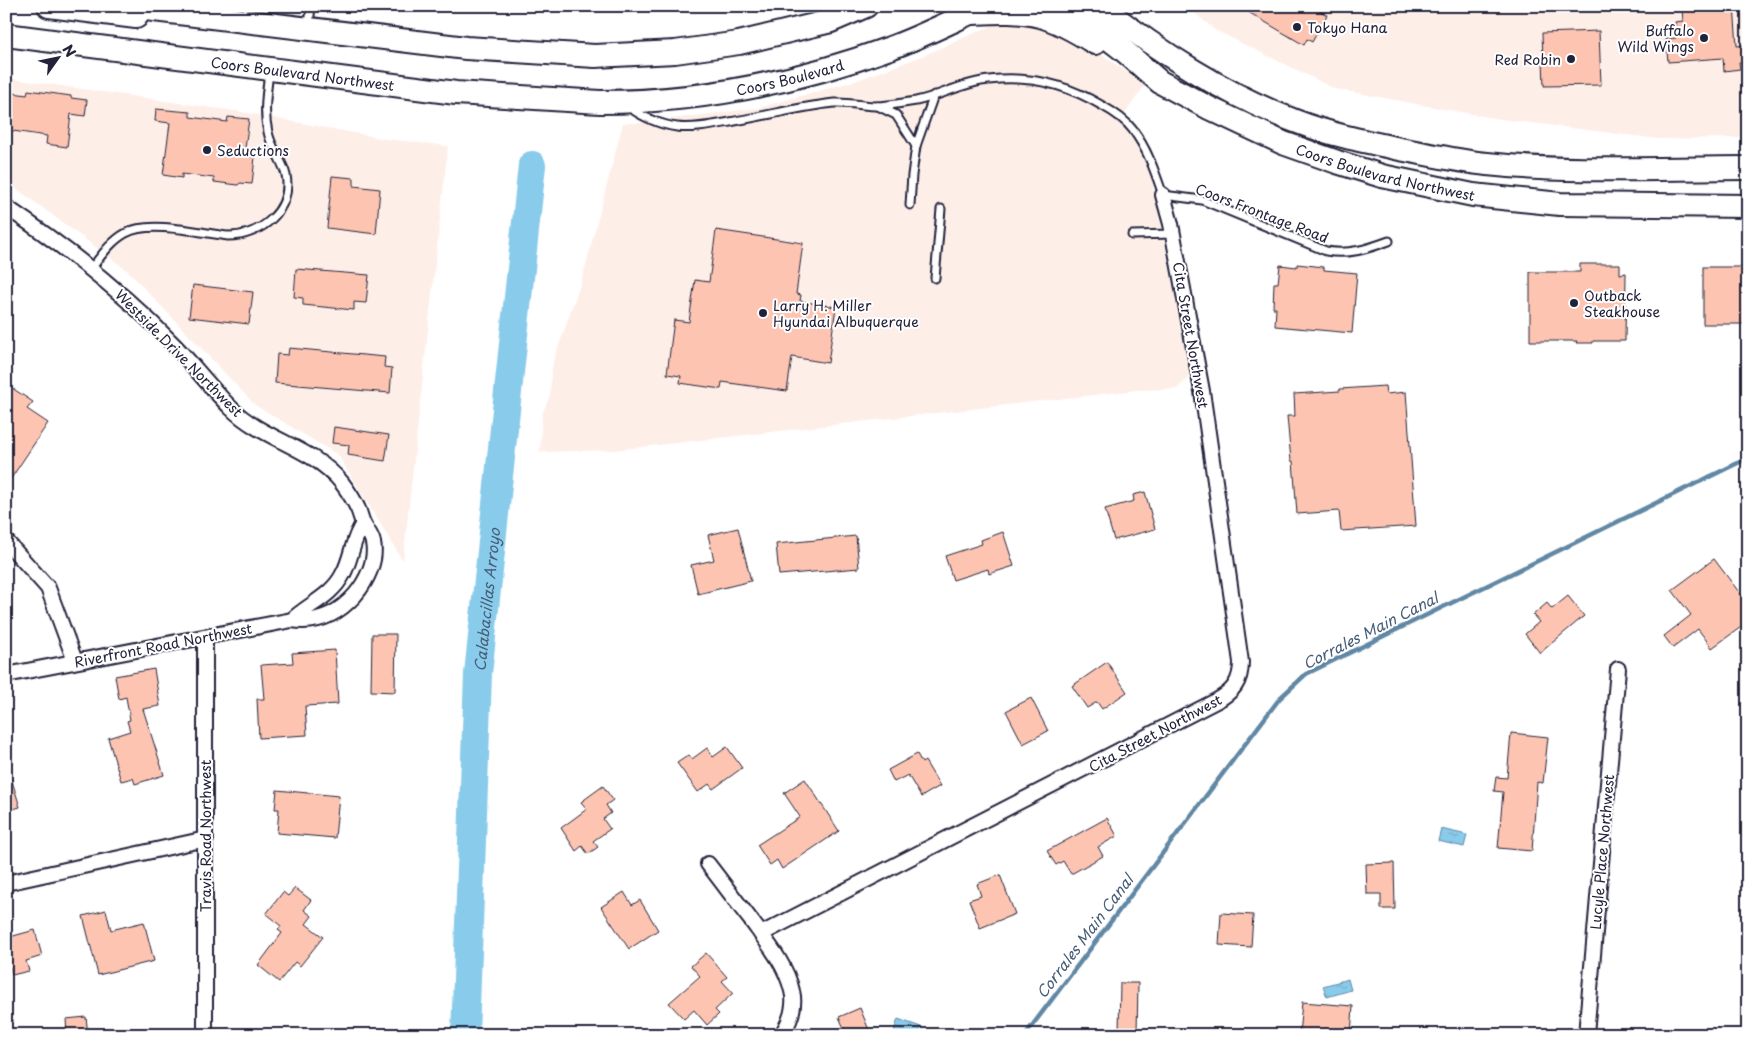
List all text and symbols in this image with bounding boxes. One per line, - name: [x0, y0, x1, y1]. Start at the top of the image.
- place label: Tokyo Hana: [1307, 17, 1388, 38]
- place label: Buffalo Wild Wings: [1617, 20, 1694, 57]
- marker: Tokyo Hana: [1291, 21, 1303, 33]
- north arrow: [32, 32, 82, 82]
- marker: Buffalo Wild Wings: [1698, 32, 1710, 44]
- text: N: [57, 40, 81, 61]
- place label: Red Robin: [1494, 49, 1561, 70]
- street label: Coors Boulevard Northwest: [210, 51, 396, 95]
- marker: Red Robin: [1565, 53, 1577, 65]
- street label: Coors Boulevard: [734, 54, 847, 100]
- street label: Coors Boulevard Northwest: [1293, 138, 1477, 206]
- place label: Seductions: [217, 140, 289, 161]
- marker: Seductions: [201, 144, 213, 156]
- street label: Coors Frontage Road: [1192, 178, 1332, 248]
- street label: Cita Street Northwest: [1168, 260, 1214, 410]
- street label: Westside Drive Northwest: [110, 284, 248, 422]
- place label: Outback Steakhouse: [1584, 285, 1660, 322]
- place label: Larry H. Miller Hyundai Albuquerque: [773, 295, 919, 332]
- marker: Outback Steakhouse: [1568, 297, 1580, 309]
- marker: Larry H. Miller Hyundai Albuquerque: [757, 307, 769, 319]
- water label: Calabacillas Arroyo: [467, 525, 505, 672]
- water label: Corrales Main Canal: [1298, 585, 1444, 674]
- street label: Riverfront Road Northwest: [72, 617, 254, 673]
- street label: Cita Street Northwest: [1085, 689, 1226, 777]
- street label: Travis Road Northwest: [195, 759, 216, 912]
- street label: Lucyle Place Northwest: [1585, 773, 1619, 931]
- water label: Corrales Main Canal: [1030, 867, 1140, 1003]

